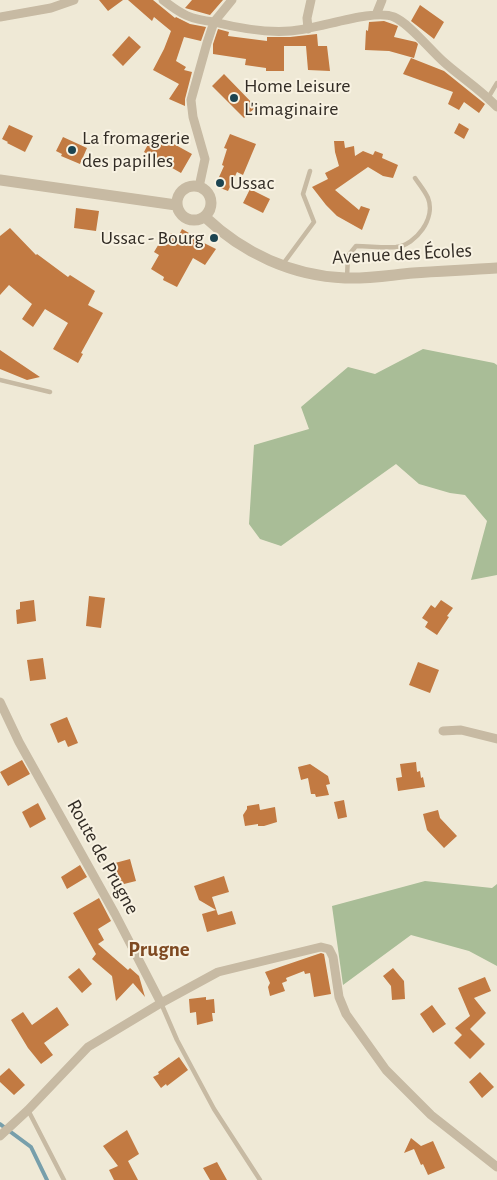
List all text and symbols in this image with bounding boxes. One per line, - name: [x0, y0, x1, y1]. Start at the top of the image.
- place label: Home Leisure L'imaginaire: [244, 74, 351, 121]
- marker: Home Leisure L'imaginaire: [228, 92, 240, 104]
- place label: La fromagerie des papilles: [82, 126, 190, 173]
- marker: La fromagerie des papilles: [66, 144, 78, 156]
- place label: Ussac: [230, 171, 274, 195]
- marker: Ussac: [214, 177, 226, 189]
- place label: Ussac - Bourg: [100, 226, 204, 250]
- marker: Ussac - Bourg: [208, 232, 220, 244]
- street label: Avenue des Écoles: [331, 238, 473, 270]
- street label: Route de Prugne: [61, 795, 145, 919]
- district label: Prugne: [128, 937, 190, 963]

